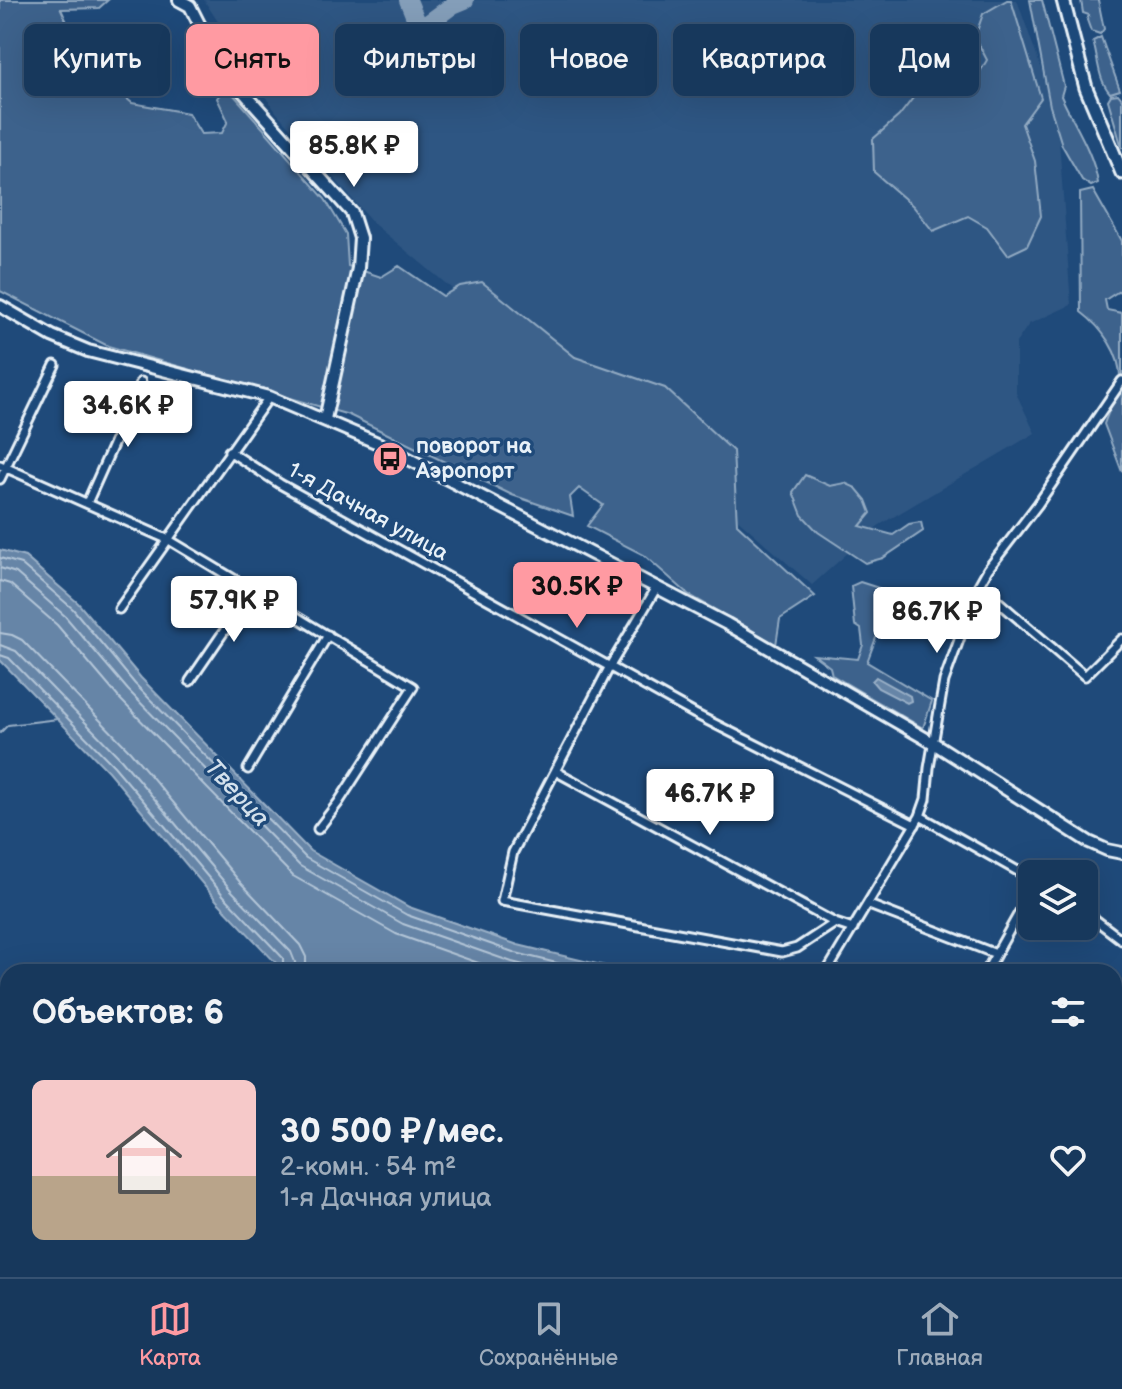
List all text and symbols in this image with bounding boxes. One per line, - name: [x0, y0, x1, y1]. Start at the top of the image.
- chip: Купить: [24, 24, 170, 96]
- chip: Снять: [186, 24, 319, 96]
- chip: Фильтры: [335, 24, 504, 96]
- chip: Новое: [520, 24, 657, 96]
- chip: Квартира: [673, 24, 854, 96]
- chip: Дом: [870, 24, 979, 96]
- pin: 85.8K ₽: [280, 121, 428, 189]
- text: 85.8K ₽: [308, 131, 400, 162]
- pin: 34.6K ₽: [54, 381, 202, 449]
- text: 34.6K ₽: [82, 391, 174, 422]
- place label: поворот на Аэропорт: [415, 433, 532, 485]
- bus stop icon: поворот на Аэропорт: [371, 440, 409, 478]
- street label: 1-я Дачная улица: [283, 457, 453, 567]
- pin: 30.5K ₽: [503, 562, 651, 630]
- text: 30.5K ₽: [531, 572, 623, 603]
- pin: 57.9K ₽: [160, 576, 308, 644]
- text: 57.9K ₽: [189, 586, 279, 617]
- pin: 86.7K ₽: [863, 587, 1011, 655]
- text: 86.7K ₽: [891, 597, 983, 628]
- water label: Тверца: [199, 753, 275, 833]
- pin: 46.7K ₽: [636, 769, 784, 837]
- text: 46.7K ₽: [665, 779, 755, 810]
- map controls: [1018, 860, 1098, 940]
- button: layers: [1018, 860, 1098, 940]
- icon: filters: [1046, 990, 1090, 1034]
- text: Объектов: 6: [32, 992, 224, 1033]
- text: 30 500 ₽/мес.: [280, 1111, 504, 1152]
- icon: home: [96, 1112, 192, 1208]
- icon: heart: [1046, 1138, 1090, 1182]
- text: 2-комн. · 54 m²: [280, 1152, 456, 1183]
- text: 1-я Дачная улица: [280, 1183, 492, 1214]
- tab: Карта: [139, 1297, 201, 1372]
- tab: Сохранённые: [479, 1297, 618, 1372]
- tab: Главная: [896, 1297, 983, 1372]

